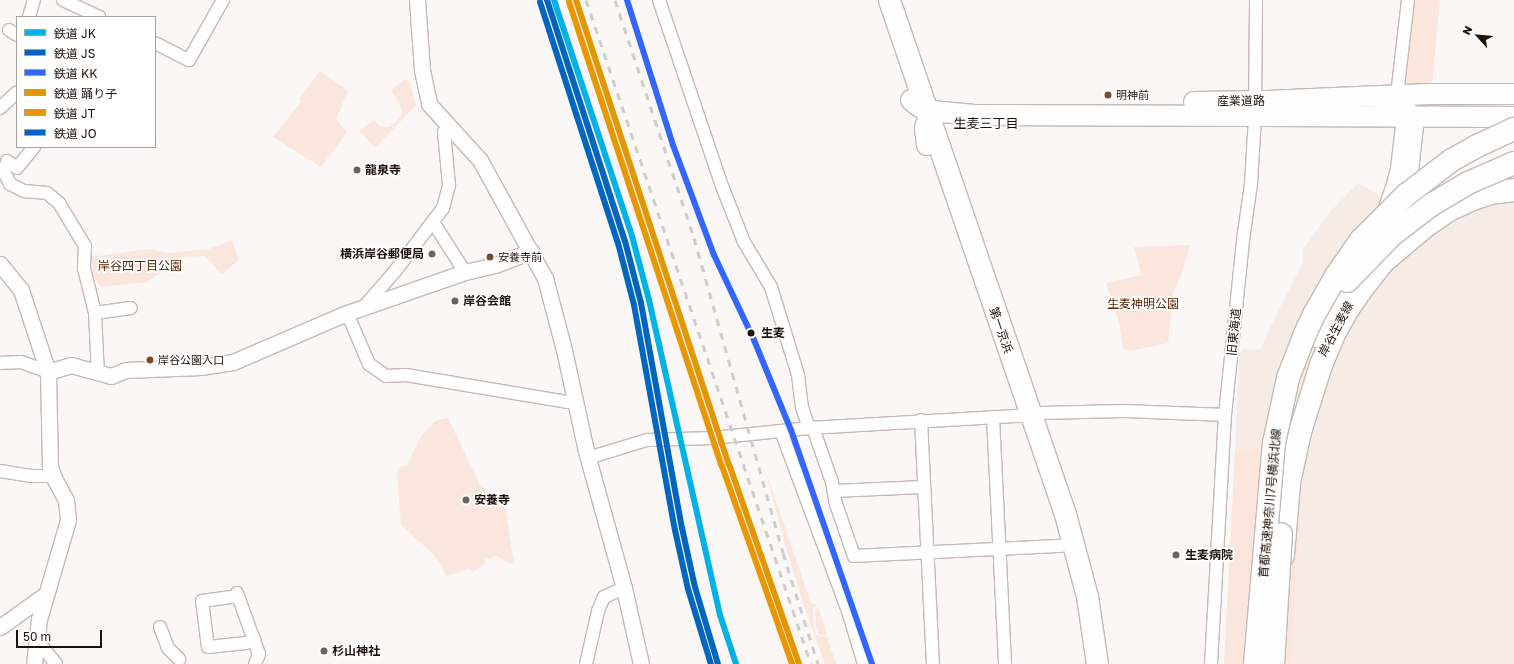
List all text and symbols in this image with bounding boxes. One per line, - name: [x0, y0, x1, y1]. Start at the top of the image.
- legend: [16, 16, 156, 148]
- north arrow: [1458, 16, 1498, 56]
- text: N: [1459, 24, 1475, 37]
- text: 鉄道 JK: [54, 26, 96, 41]
- text: 鉄道 JS: [54, 46, 95, 61]
- text: 鉄道 KK: [54, 66, 98, 81]
- text: 鉄道 踊り子: [54, 86, 117, 101]
- place label: 明神前: [1116, 88, 1149, 102]
- marker: 明神前: [1103, 90, 1113, 100]
- street label: 産業道路: [1217, 94, 1265, 108]
- text: 鉄道 JT: [54, 106, 95, 121]
- district label: 生麦三丁目: [954, 115, 1018, 131]
- text: 鉄道 JO: [54, 126, 97, 141]
- place label: 龍泉寺: [365, 163, 401, 177]
- marker: 龍泉寺: [352, 165, 362, 175]
- place label: 横浜岸谷郵便局: [340, 247, 424, 261]
- marker: 横浜岸谷郵便局: [427, 249, 437, 259]
- place label: 安養寺前: [498, 250, 542, 264]
- marker: 安養寺前: [485, 252, 495, 262]
- park label: 岸谷四丁目公園: [98, 259, 182, 273]
- place label: 岸谷会館: [463, 294, 511, 308]
- marker: 岸谷会館: [450, 296, 460, 306]
- park label: 生麦神明公園: [1107, 297, 1179, 311]
- street label: 岸谷生麦線: [1316, 299, 1356, 359]
- street label: 第一京浜: [986, 305, 1016, 355]
- street label: 旧東海道: [1224, 307, 1244, 357]
- marker: 生麦: [744, 326, 758, 340]
- place label: 生麦: [761, 326, 785, 340]
- place label: 岸谷公園入口: [158, 353, 224, 367]
- marker: 岸谷公園入口: [145, 355, 155, 365]
- street label: 首都高速神奈川7号横浜北線: [1256, 427, 1284, 579]
- place label: 安養寺: [474, 493, 510, 507]
- marker: 安養寺: [461, 495, 471, 505]
- place label: 生麦病院: [1185, 548, 1233, 562]
- marker: 生麦病院: [1170, 549, 1182, 561]
- scale bar: [18, 622, 104, 648]
- text: 50 m: [23, 629, 51, 644]
- place label: 杉山神社: [332, 644, 380, 658]
- marker: 杉山神社: [319, 646, 329, 656]

